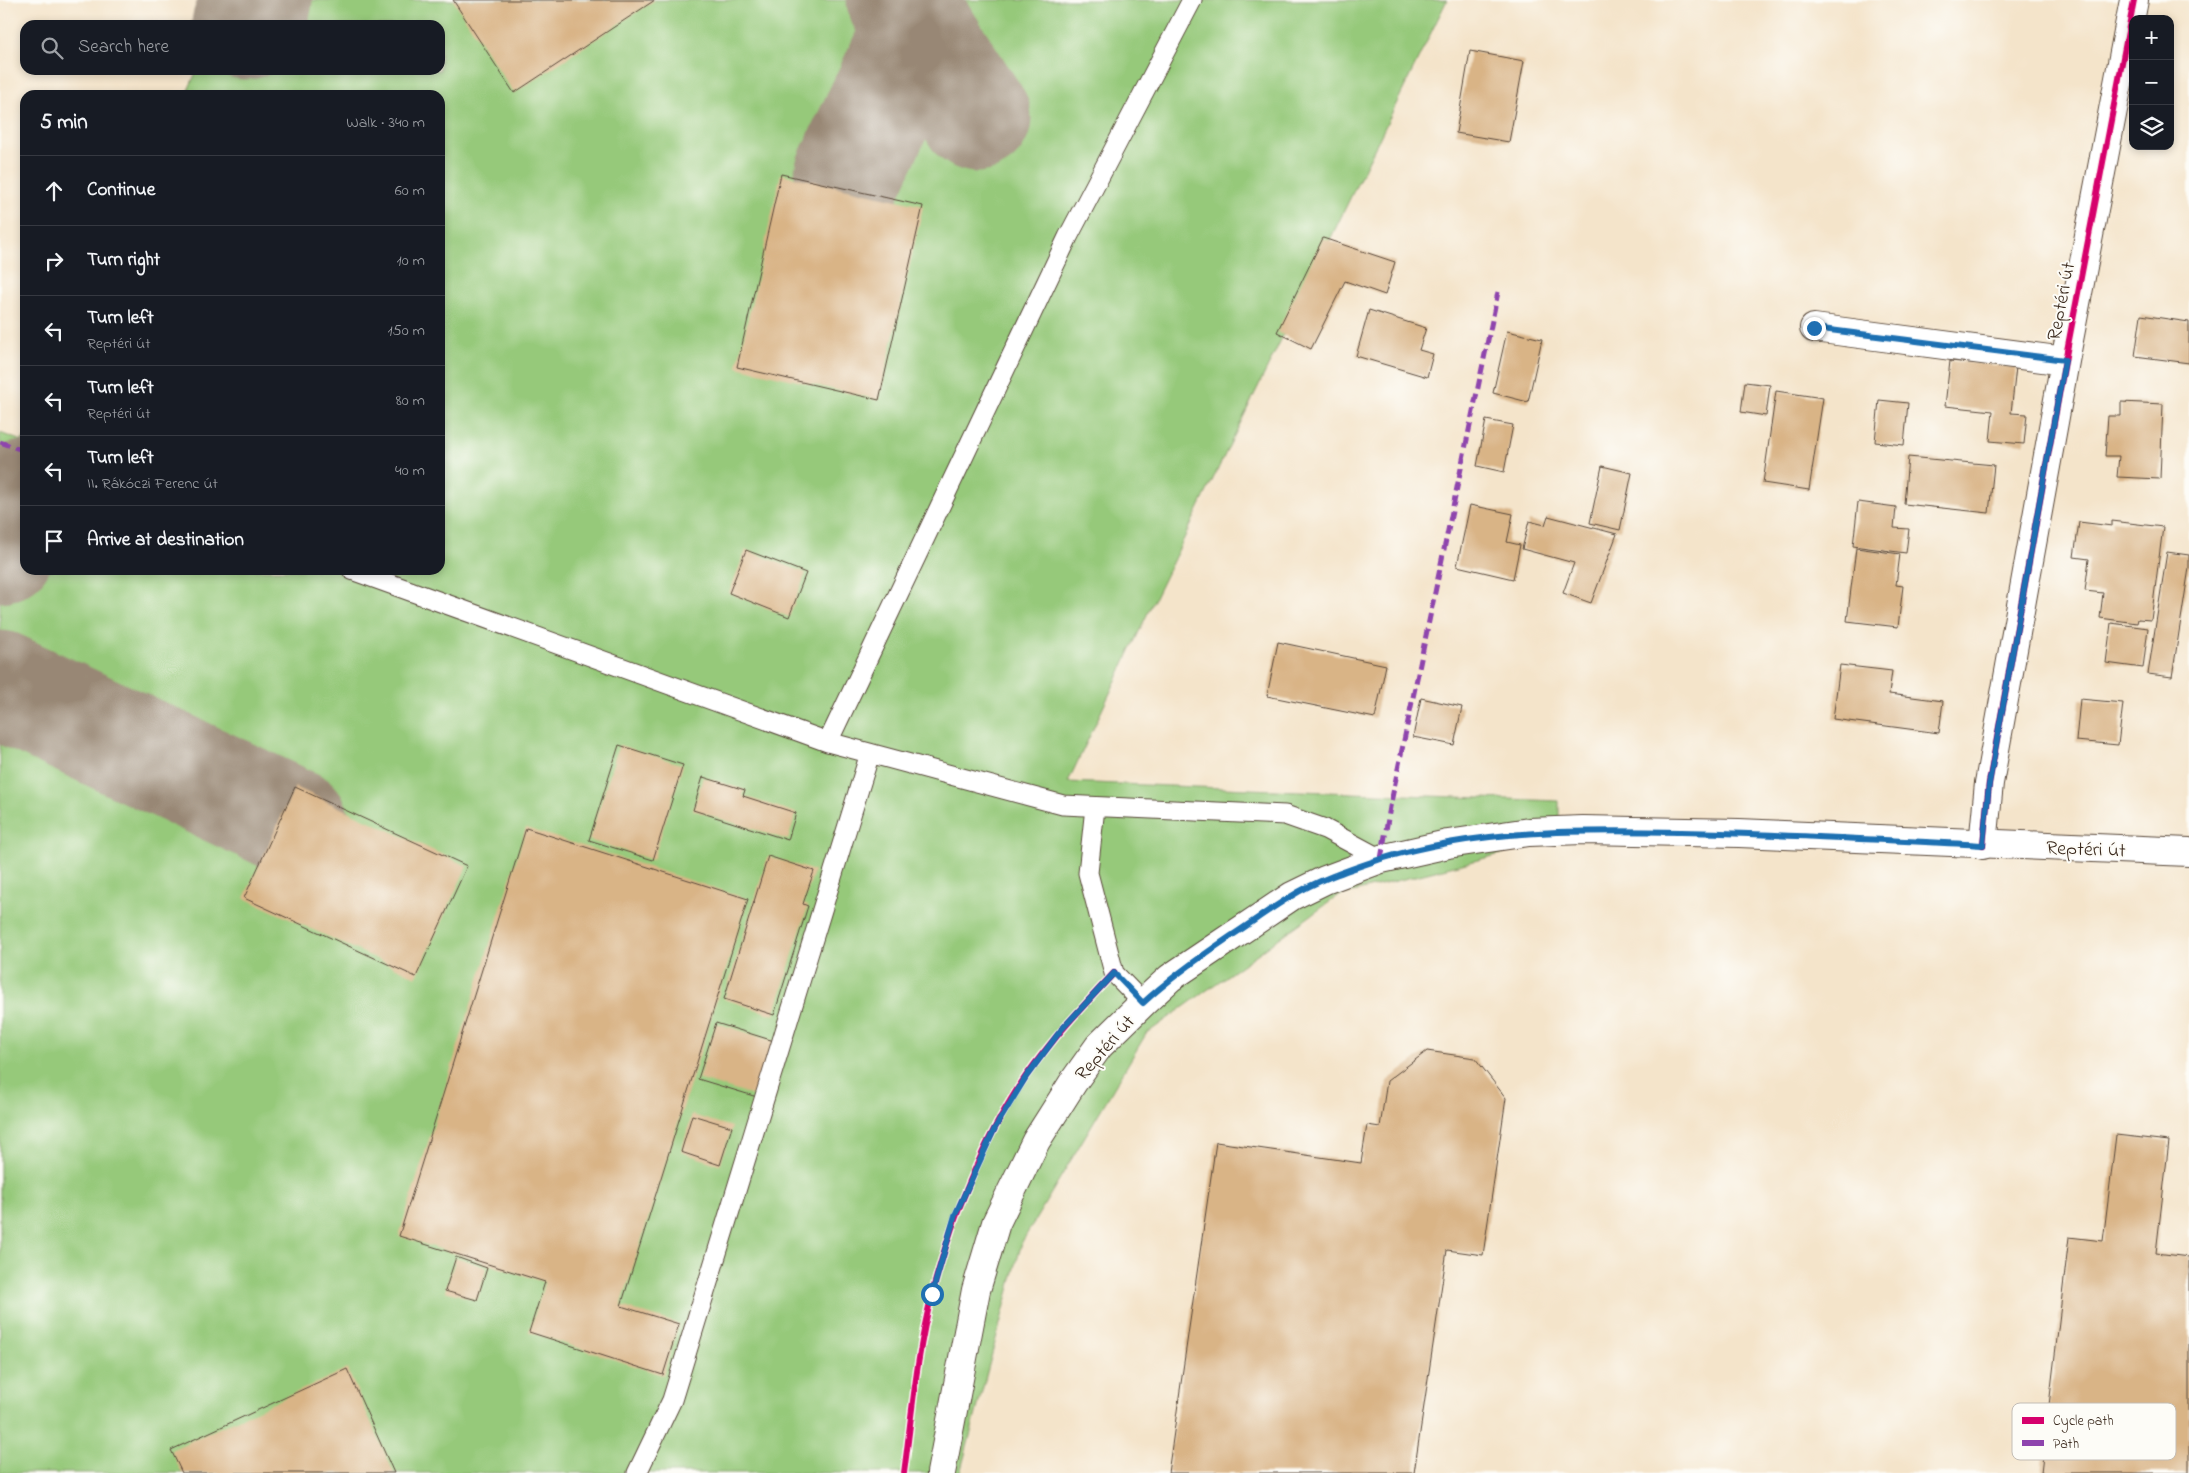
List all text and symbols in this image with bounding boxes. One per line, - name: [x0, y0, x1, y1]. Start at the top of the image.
- map controls: [2129, 15, 2174, 150]
- button: +: [2129, 15, 2174, 60]
- search box: [20, 20, 445, 75]
- icon: search: [38, 34, 66, 62]
- text: Search here: [78, 34, 169, 61]
- button: −: [2129, 60, 2174, 105]
- button: layers: [2129, 105, 2174, 150]
- text: 5 min: [40, 108, 88, 138]
- text: Walk · 340 m: [346, 111, 425, 135]
- icon: ahead: [40, 177, 68, 205]
- text: Continue: [87, 177, 155, 204]
- text: 60 m: [395, 179, 425, 203]
- icon: right: [40, 247, 68, 275]
- text: Turn right: [87, 247, 160, 274]
- text: 10 m: [397, 249, 425, 273]
- street label: Reptéri út: [2041, 259, 2084, 343]
- text: Turn left: [87, 305, 154, 332]
- icon: left: [40, 317, 68, 345]
- route end: [1803, 317, 1826, 340]
- text: 150 m: [387, 319, 425, 343]
- text: Reptéri út: [87, 332, 151, 356]
- text: Turn left: [87, 375, 154, 402]
- icon: left: [40, 387, 68, 415]
- text: 80 m: [396, 389, 425, 413]
- text: Reptéri út: [87, 402, 151, 426]
- text: Turn left: [87, 445, 154, 472]
- icon: left: [40, 457, 68, 485]
- text: 40 m: [395, 459, 425, 483]
- text: II. Rákóczi Ferenc út: [87, 472, 218, 496]
- icon: arrive: [40, 527, 68, 555]
- text: Arrive at destination: [87, 527, 244, 554]
- street label: Reptéri út: [2046, 835, 2126, 866]
- street label: Reptéri út: [1069, 1009, 1143, 1088]
- route start: [921, 1283, 944, 1306]
- legend: [2012, 1403, 2176, 1460]
- text: Cycle path: [2053, 1411, 2114, 1433]
- text: Path: [2053, 1434, 2079, 1455]

